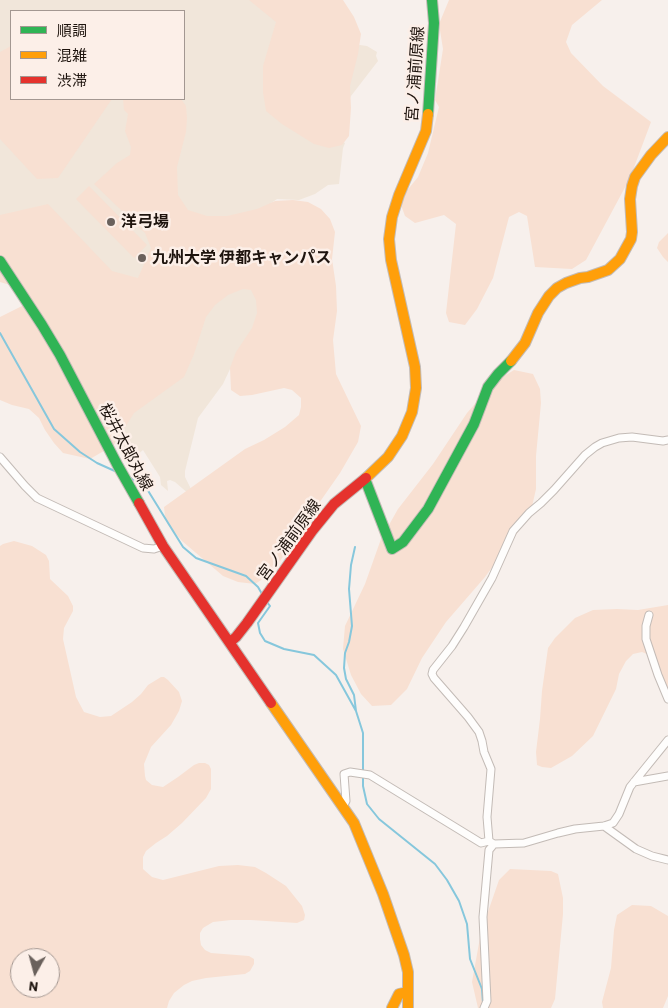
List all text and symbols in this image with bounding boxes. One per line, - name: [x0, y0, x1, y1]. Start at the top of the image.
- legend: [10, 10, 185, 100]
- text: 順調: [57, 21, 87, 39]
- street label: 宮ノ浦前原線: [402, 25, 428, 123]
- text: 混雑: [57, 46, 87, 64]
- text: 渋滞: [57, 71, 87, 89]
- place label: 洋弓場: [121, 212, 169, 232]
- marker: 洋弓場: [105, 216, 117, 228]
- place label: 九州大学 伊都キャンパス: [152, 248, 331, 268]
- marker: 九州大学 伊都キャンパス: [136, 252, 148, 264]
- street label: 桜井太郎丸線: [95, 400, 157, 494]
- street label: 宮ノ浦前原線: [253, 496, 325, 584]
- north arrow: [10, 948, 60, 998]
- text: N: [28, 978, 39, 996]

